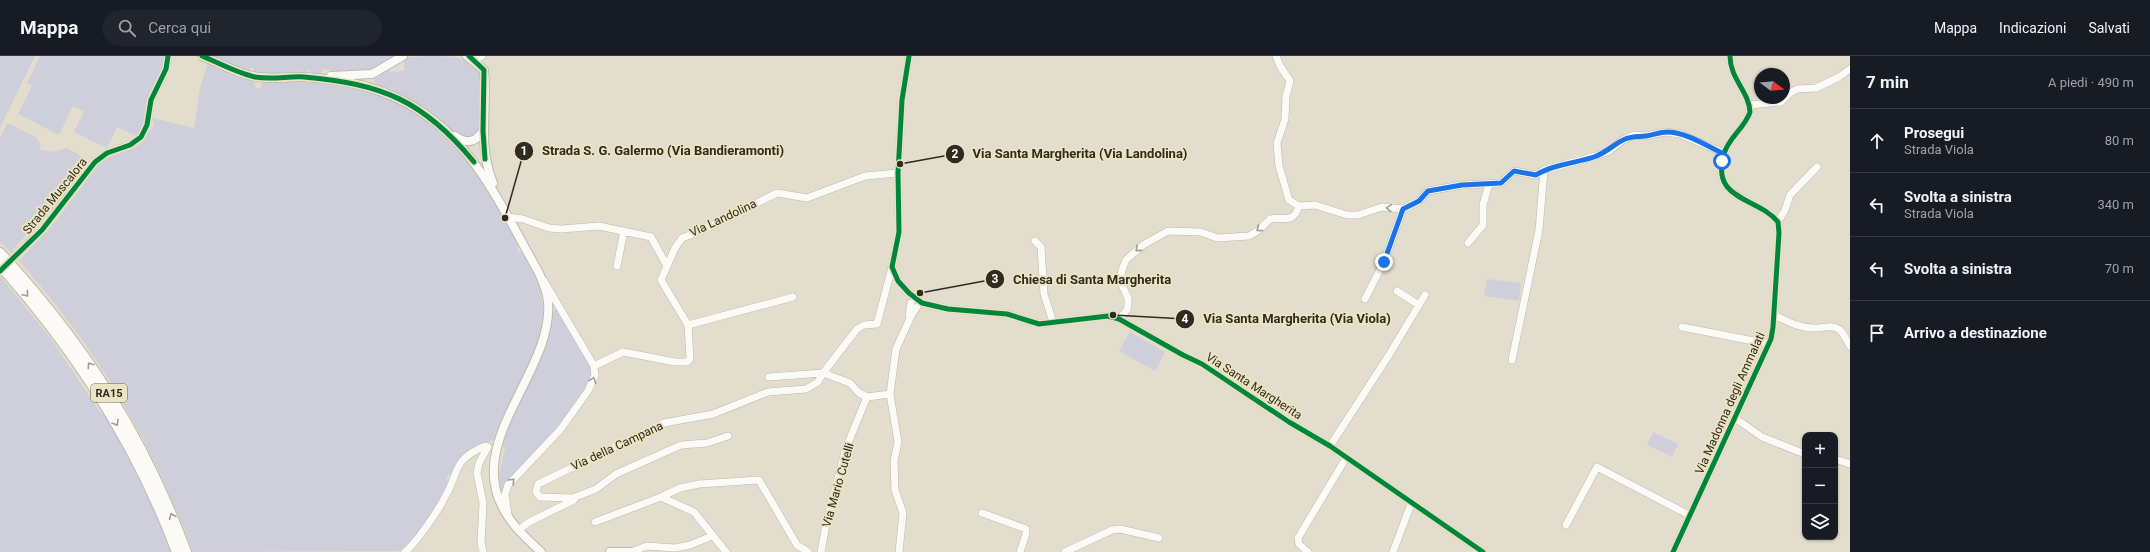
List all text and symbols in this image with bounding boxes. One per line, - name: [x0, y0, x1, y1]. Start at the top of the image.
- search box: [102, 10, 382, 46]
- text: Mappa: [20, 16, 78, 39]
- icon: search: [116, 17, 138, 39]
- text: Cerca qui: [148, 19, 211, 37]
- text: Mappa: [1934, 20, 1977, 36]
- text: Indicazioni: [1999, 20, 2066, 36]
- text: Salvati: [2088, 20, 2130, 36]
- north arrow: [1754, 68, 1790, 104]
- text: 7 min: [1866, 72, 1909, 92]
- text: A piedi · 490 m: [2048, 75, 2134, 90]
- text: Prosegui: [1904, 124, 1964, 142]
- icon: ahead: [1866, 130, 1888, 152]
- text: 80 m: [2105, 133, 2134, 148]
- callout: Strada S. G. Galermo (Via Bandieramonti): [514, 138, 792, 163]
- callout: Via Santa Margherita (Via Landolina): [945, 141, 1196, 166]
- text: Strada Viola: [1904, 142, 1974, 157]
- text: Strada S. G. Galermo (Via Bandieramonti): [542, 143, 784, 158]
- text: 1: [521, 144, 527, 158]
- text: Via Santa Margherita (Via Landolina): [973, 146, 1187, 161]
- text: 2: [952, 147, 959, 161]
- route start: [1713, 152, 1731, 170]
- street label: Strada Muscalora: [20, 155, 90, 237]
- text: Svolta a sinistra: [1904, 188, 2012, 206]
- icon: left: [1866, 194, 1888, 216]
- street label: Via Landolina: [687, 196, 759, 240]
- text: 340 m: [2097, 197, 2134, 212]
- one-way arrow: [1386, 204, 1392, 212]
- text: Strada Viola: [1904, 206, 1974, 221]
- one-way arrow: [1257, 224, 1264, 231]
- one-way arrow: [1136, 244, 1143, 251]
- route end: [1375, 253, 1393, 271]
- icon: left: [1866, 258, 1888, 280]
- text: Svolta a sinistra: [1904, 260, 2012, 278]
- text: 70 m: [2105, 261, 2134, 276]
- callout: Chiesa di Santa Margherita: [985, 267, 1179, 292]
- text: 3: [992, 272, 999, 286]
- text: Chiesa di Santa Margherita: [1013, 272, 1171, 287]
- one-way arrow: [21, 290, 28, 297]
- callout: Via Santa Margherita (Via Viola): [1175, 306, 1398, 331]
- text: Via Santa Margherita (Via Viola): [1203, 311, 1391, 326]
- text: 4: [1182, 312, 1189, 326]
- icon: arrive: [1866, 322, 1888, 344]
- text: Arrivo a destinazione: [1904, 324, 2047, 342]
- street label: Via Madonna degli Ammalati: [1692, 330, 1768, 476]
- street label: Via Santa Margherita: [1203, 350, 1305, 422]
- one-way arrow: [88, 362, 95, 369]
- one-way arrow: [588, 376, 596, 383]
- road number: RA15: [91, 384, 127, 402]
- one-way arrow: [112, 419, 119, 426]
- street label: Via della Campana: [569, 419, 665, 473]
- map controls: [1802, 432, 1838, 540]
- button: +: [1802, 432, 1838, 468]
- street label: Via Mario Cutelli: [819, 441, 857, 529]
- button: −: [1802, 468, 1838, 504]
- one-way arrow: [508, 478, 515, 486]
- button: layers: [1802, 504, 1838, 540]
- one-way arrow: [169, 512, 177, 520]

